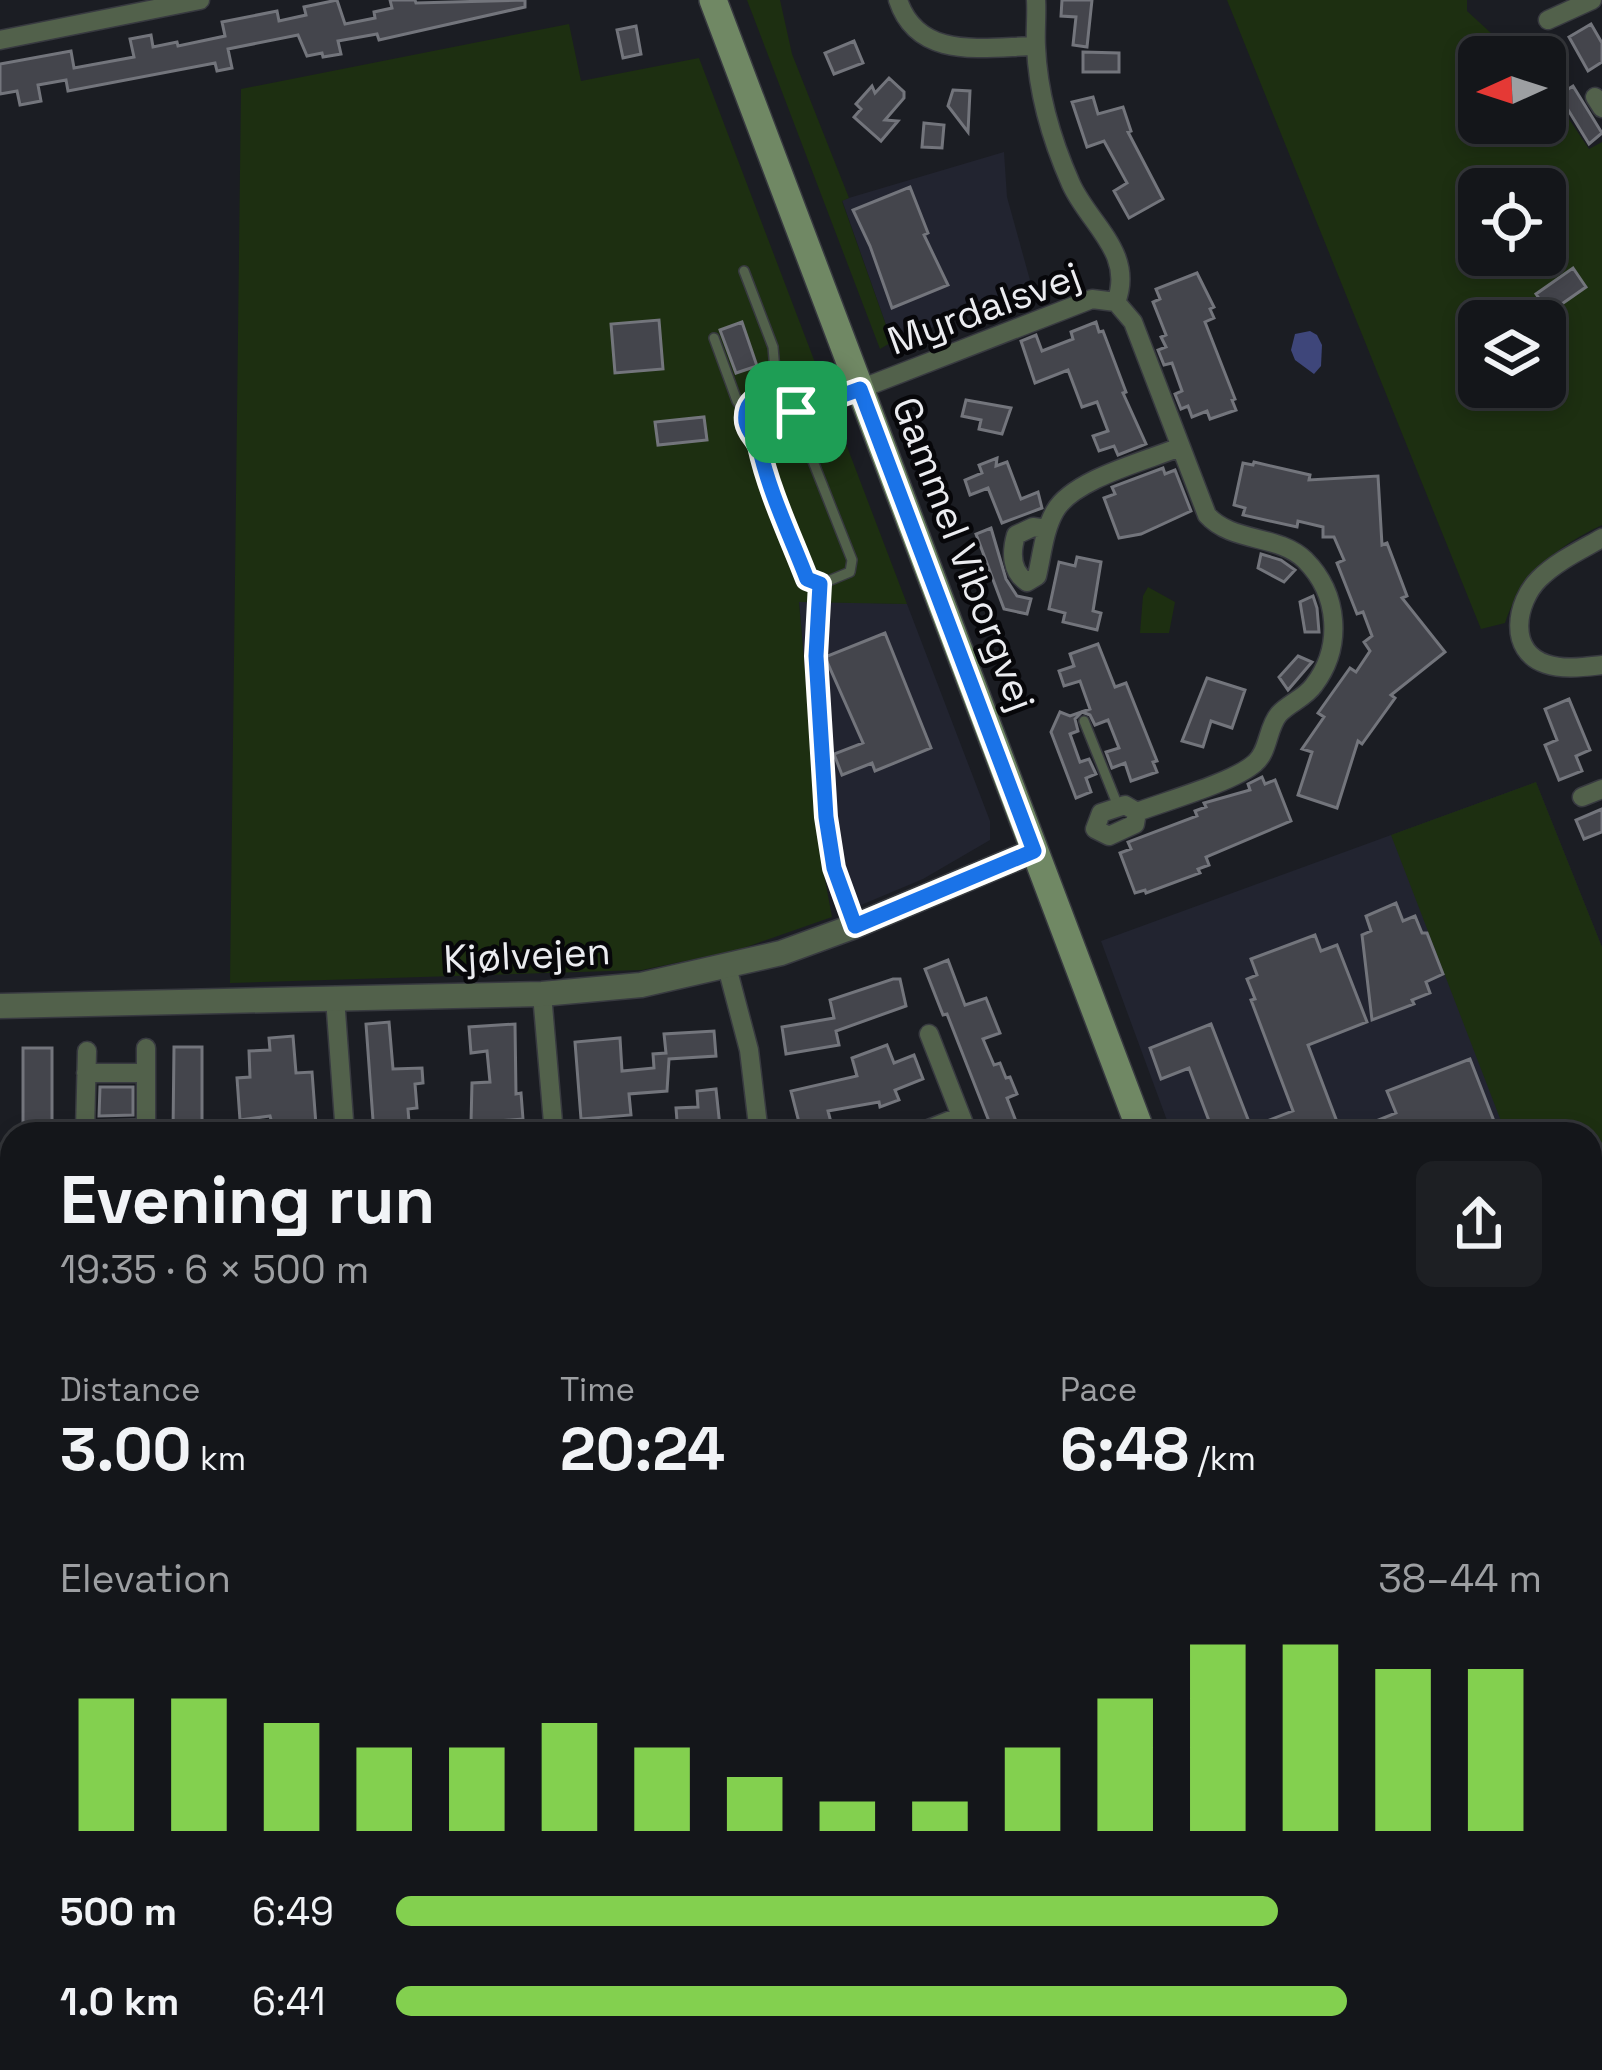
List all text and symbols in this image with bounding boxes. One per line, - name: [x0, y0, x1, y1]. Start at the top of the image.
- north arrow: [1458, 36, 1566, 144]
- map controls: [1458, 36, 1566, 408]
- button: locate: [1458, 168, 1566, 276]
- street label: Myrdalsvej: [881, 251, 1087, 365]
- button: layers: [1458, 300, 1566, 408]
- pin: [745, 361, 847, 463]
- icon: arrive: [763, 379, 829, 445]
- street label: Gammel Viborgvej: [882, 390, 1046, 718]
- street label: Kjølvejen: [442, 926, 612, 984]
- text: Evening run: [60, 1158, 435, 1242]
- button: share: [1416, 1161, 1542, 1287]
- text: 19:35 · 6 × 500 m: [60, 1245, 369, 1294]
- text: Distance: [60, 1369, 201, 1411]
- text: Time: [560, 1369, 635, 1411]
- text: Pace: [1060, 1369, 1137, 1411]
- text: 3.00: [60, 1411, 191, 1488]
- text: 20:24: [560, 1411, 725, 1488]
- text: 6:48: [1060, 1411, 1189, 1488]
- text: km: [191, 1438, 246, 1480]
- text: /km: [1189, 1438, 1256, 1480]
- text: Elevation: [60, 1554, 231, 1603]
- text: 38–44 m: [1378, 1554, 1542, 1603]
- text: 500 m: [60, 1887, 177, 1936]
- text: 6:49: [252, 1887, 334, 1936]
- text: 1.0 km: [60, 1977, 179, 2026]
- text: 6:41: [252, 1977, 325, 2026]

